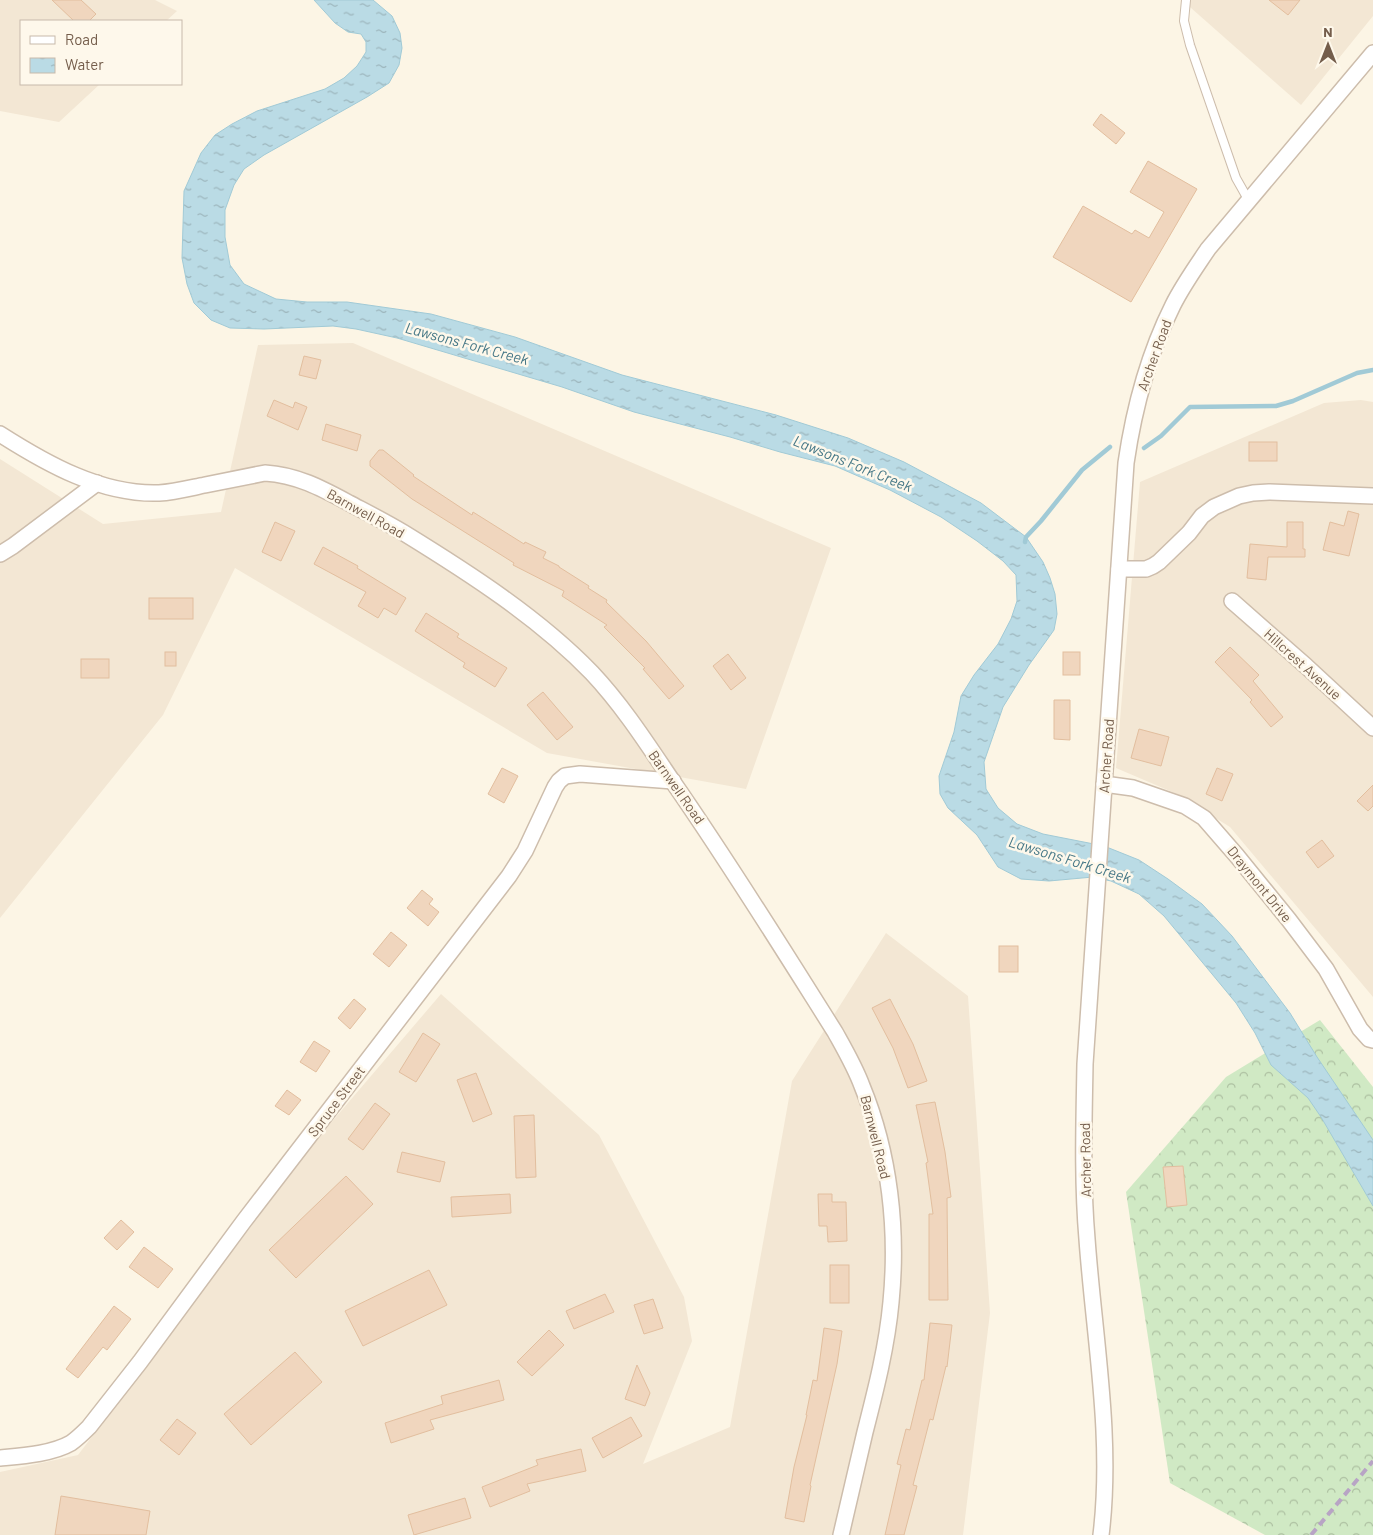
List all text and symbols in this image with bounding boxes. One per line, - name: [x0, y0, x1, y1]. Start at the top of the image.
- legend: [20, 20, 182, 85]
- north arrow: [1303, 20, 1353, 70]
- text: N: [1323, 23, 1333, 40]
- text: Road: [65, 30, 98, 48]
- text: Water: [65, 55, 104, 73]
- street label: Archer Road: [1133, 317, 1175, 393]
- water label: Lawsons Fork Creek: [403, 318, 531, 368]
- water label: Lawsons Fork Creek: [791, 431, 916, 495]
- street label: Barnwell Road: [324, 485, 408, 541]
- street label: Hillcrest Avenue: [1261, 625, 1345, 703]
- street label: Archer Road: [1095, 718, 1117, 794]
- street label: Barnwell Road: [645, 747, 709, 827]
- water label: Lawsons Fork Creek: [1007, 832, 1134, 886]
- street label: Draymont Drive: [1224, 843, 1296, 925]
- street label: Spruce Street: [304, 1062, 368, 1140]
- street label: Barnwell Road: [857, 1093, 895, 1181]
- street label: Archer Road: [1076, 1123, 1094, 1197]

